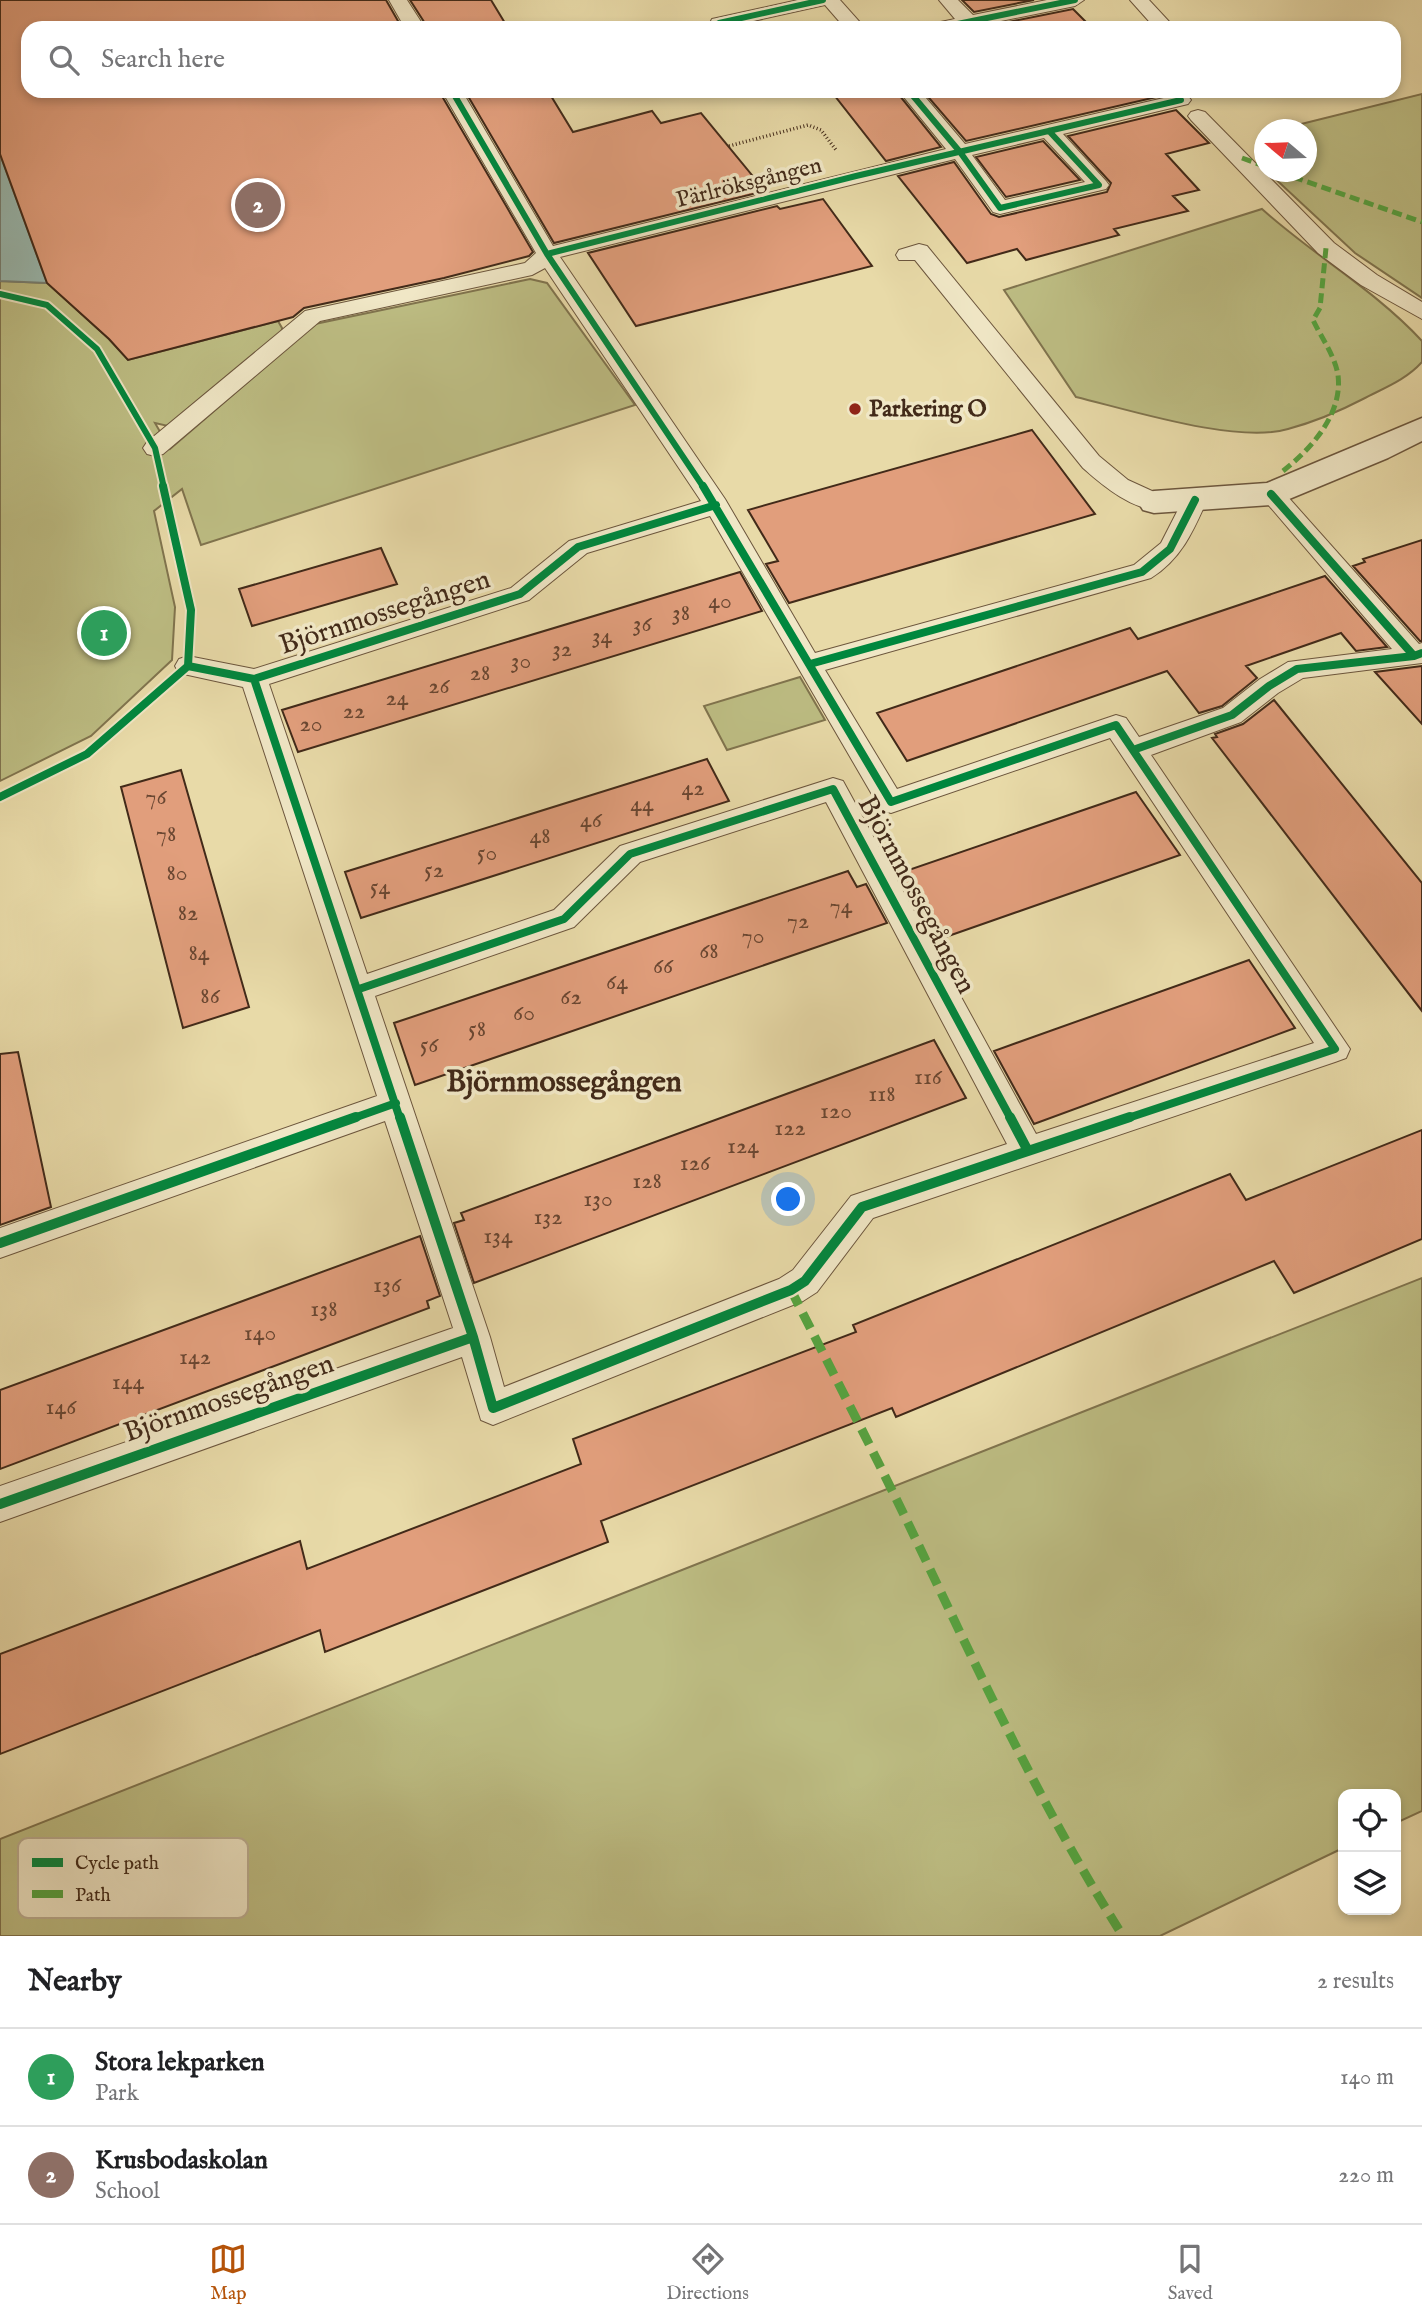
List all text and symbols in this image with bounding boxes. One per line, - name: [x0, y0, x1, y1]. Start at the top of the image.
- search box: [21, 21, 1401, 98]
- icon: search: [45, 41, 83, 79]
- text: Search here: [101, 43, 225, 76]
- north arrow: [1254, 119, 1317, 182]
- street label: Pärlröksgången: [673, 151, 825, 215]
- pin: 2: [235, 179, 281, 231]
- place label: Parkering O: [869, 395, 987, 424]
- marker: Parkering O: [847, 401, 863, 417]
- street label: Björnmossegången: [275, 562, 495, 664]
- house number: 40: [708, 586, 732, 617]
- house number: 38: [672, 598, 690, 629]
- pin: 1: [81, 607, 127, 659]
- house number: 36: [632, 609, 652, 640]
- house number: 34: [592, 621, 613, 652]
- house number: 32: [552, 634, 572, 665]
- house number: 30: [511, 646, 531, 677]
- house number: 28: [470, 658, 490, 689]
- house number: 26: [428, 671, 451, 702]
- house number: 24: [385, 683, 409, 714]
- house number: 22: [343, 696, 365, 727]
- house number: 20: [299, 709, 323, 740]
- house number: 42: [681, 773, 705, 804]
- house number: 76: [145, 782, 168, 813]
- house number: 44: [630, 789, 654, 820]
- street label: Björnmossegången: [849, 790, 983, 1000]
- house number: 46: [580, 805, 603, 836]
- house number: 78: [156, 819, 176, 850]
- house number: 48: [529, 821, 551, 852]
- house number: 50: [477, 838, 497, 869]
- house number: 52: [424, 855, 444, 886]
- house number: 80: [166, 858, 188, 889]
- house number: 54: [370, 872, 390, 903]
- house number: 74: [830, 891, 853, 922]
- house number: 82: [178, 898, 198, 929]
- house number: 72: [787, 906, 809, 937]
- house number: 70: [741, 921, 765, 952]
- house number: 68: [699, 936, 719, 967]
- house number: 84: [188, 938, 210, 969]
- house number: 66: [653, 951, 674, 982]
- house number: 64: [606, 967, 628, 998]
- house number: 86: [200, 981, 221, 1012]
- house number: 62: [560, 982, 582, 1013]
- house number: 60: [513, 998, 535, 1029]
- house number: 58: [468, 1014, 486, 1045]
- house number: 56: [420, 1030, 439, 1061]
- house number: 116: [914, 1062, 943, 1093]
- district label: Björnmossegången: [446, 1064, 682, 1102]
- house number: 118: [868, 1079, 896, 1110]
- house number: 120: [820, 1096, 852, 1127]
- house number: 122: [774, 1113, 806, 1144]
- house number: 124: [727, 1131, 759, 1162]
- house number: 126: [680, 1148, 711, 1179]
- house number: 128: [632, 1166, 662, 1197]
- your location: [771, 1182, 805, 1216]
- house number: 130: [583, 1184, 613, 1215]
- house number: 132: [533, 1202, 563, 1233]
- house number: 134: [483, 1221, 513, 1252]
- house number: 136: [373, 1270, 402, 1301]
- house number: 138: [310, 1294, 338, 1325]
- house number: 140: [244, 1318, 276, 1349]
- house number: 142: [179, 1342, 211, 1373]
- street label: Björnmossegången: [119, 1347, 339, 1451]
- house number: 144: [112, 1367, 144, 1398]
- house number: 146: [46, 1392, 77, 1423]
- map controls: [1338, 1789, 1401, 1915]
- button: locate: [1338, 1789, 1401, 1852]
- legend: [18, 1838, 248, 1918]
- text: Cycle path: [75, 1852, 159, 1876]
- button: layers: [1338, 1852, 1401, 1915]
- text: Path: [75, 1884, 111, 1908]
- text: Nearby: [28, 1963, 121, 2001]
- text: 2 results: [1317, 1967, 1394, 1996]
- text: Stora lekparken: [95, 2046, 265, 2079]
- text: 1: [47, 2063, 55, 2092]
- text: 140 m: [1340, 2063, 1394, 2092]
- text: Park: [95, 2079, 139, 2108]
- text: Krusbodaskolan: [95, 2144, 268, 2177]
- text: 2: [46, 2161, 56, 2190]
- text: 220 m: [1338, 2161, 1394, 2190]
- text: School: [95, 2177, 160, 2206]
- tab: Map: [209, 2240, 247, 2306]
- tab: Directions: [666, 2240, 749, 2306]
- tab: Saved: [1168, 2240, 1213, 2306]

